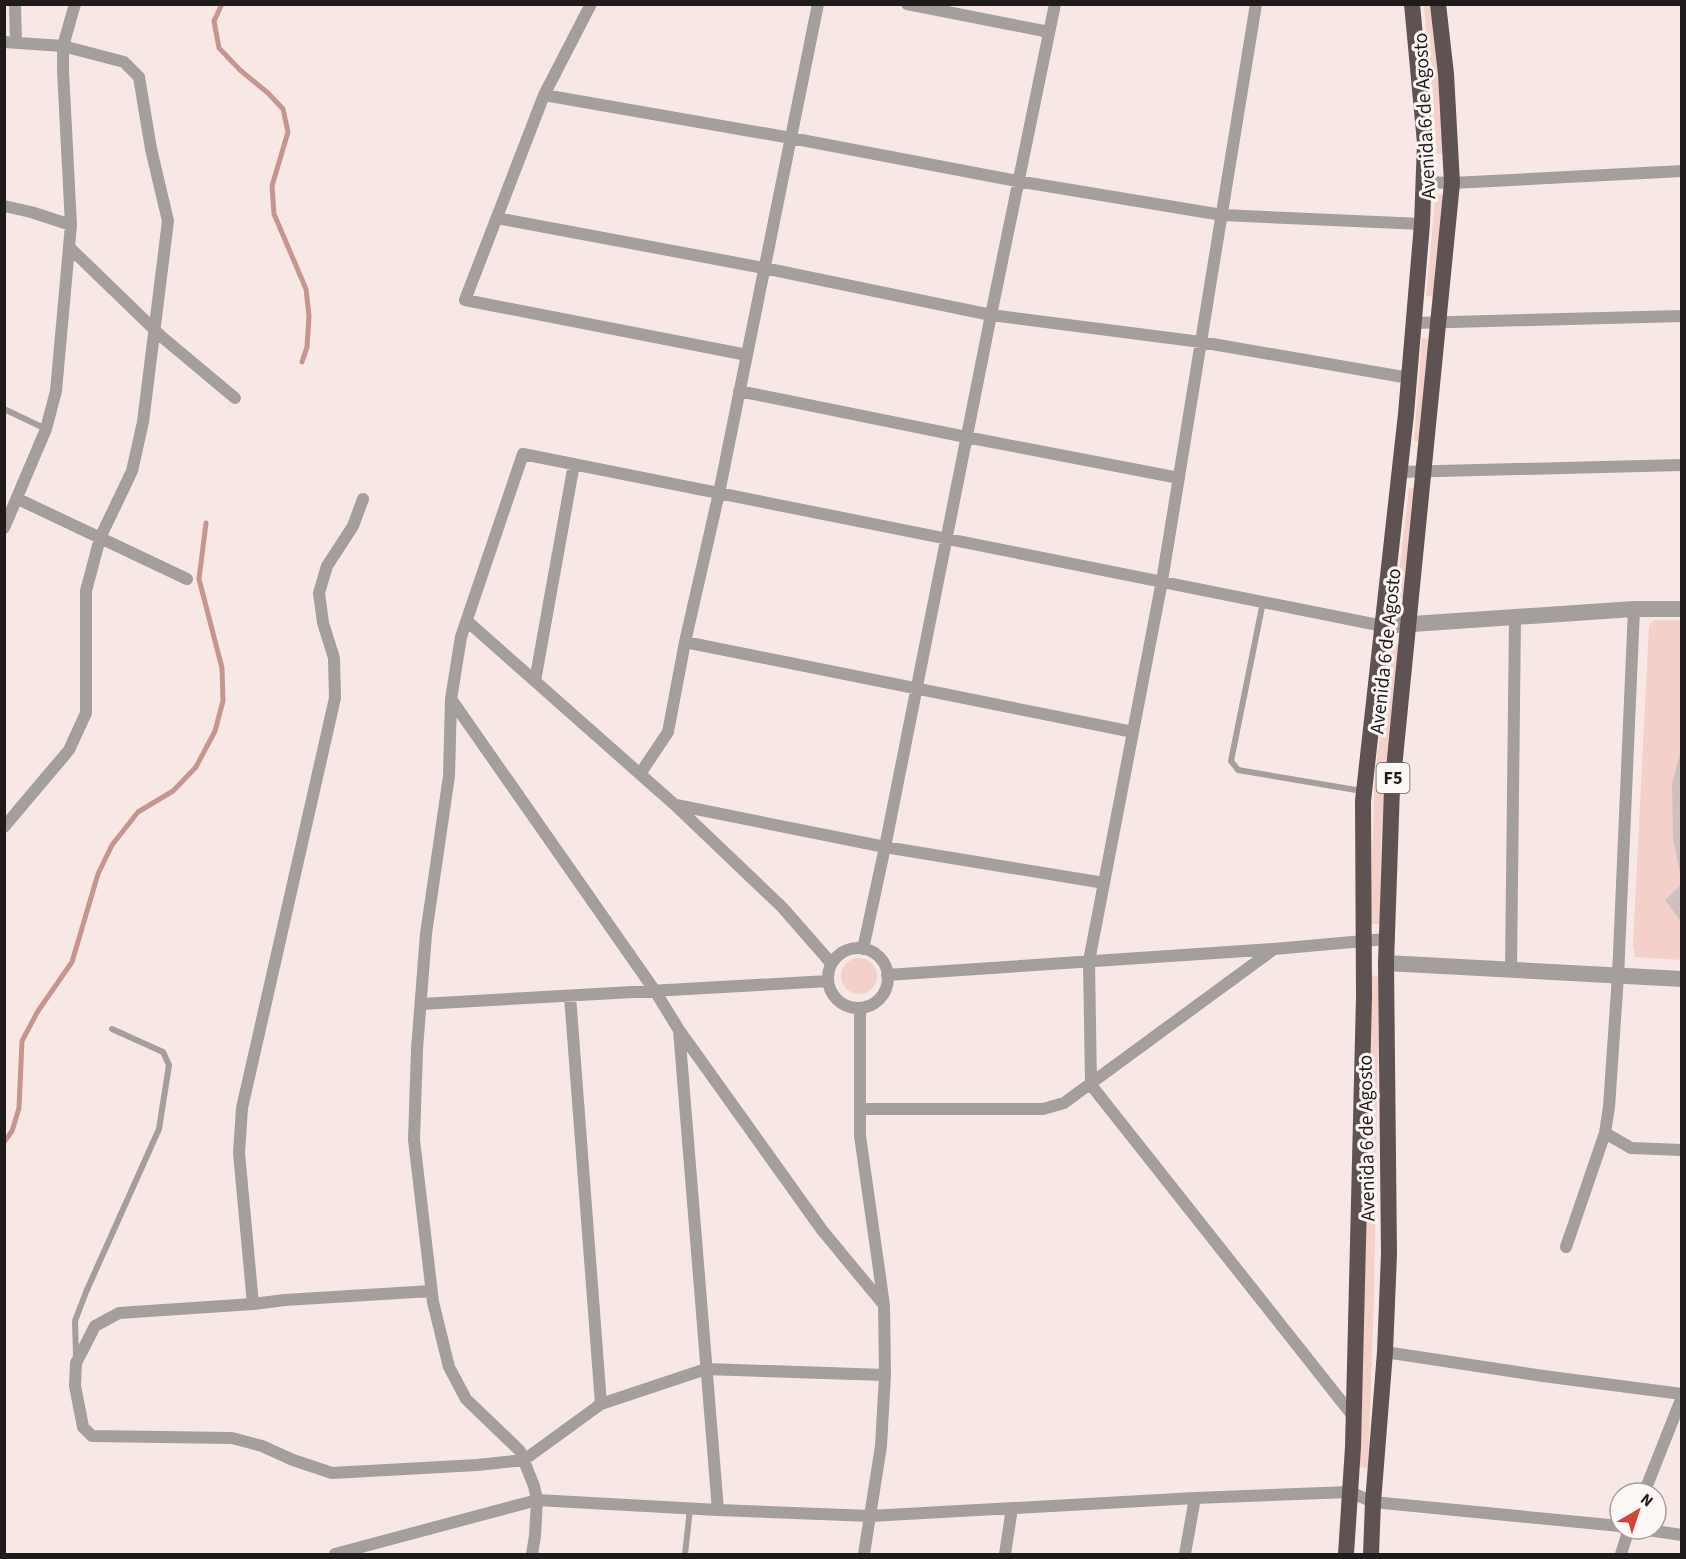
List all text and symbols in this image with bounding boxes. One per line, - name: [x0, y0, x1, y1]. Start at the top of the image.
- street label: Avenida 6 de Agosto: [1407, 32, 1443, 200]
- street label: Avenida 6 de Agosto: [1363, 567, 1409, 735]
- road number: F5: [1376, 763, 1410, 793]
- street label: Avenida 6 de Agosto: [1352, 1054, 1382, 1222]
- north arrow: [1608, 1481, 1668, 1541]
- text: N: [1636, 1488, 1658, 1512]

